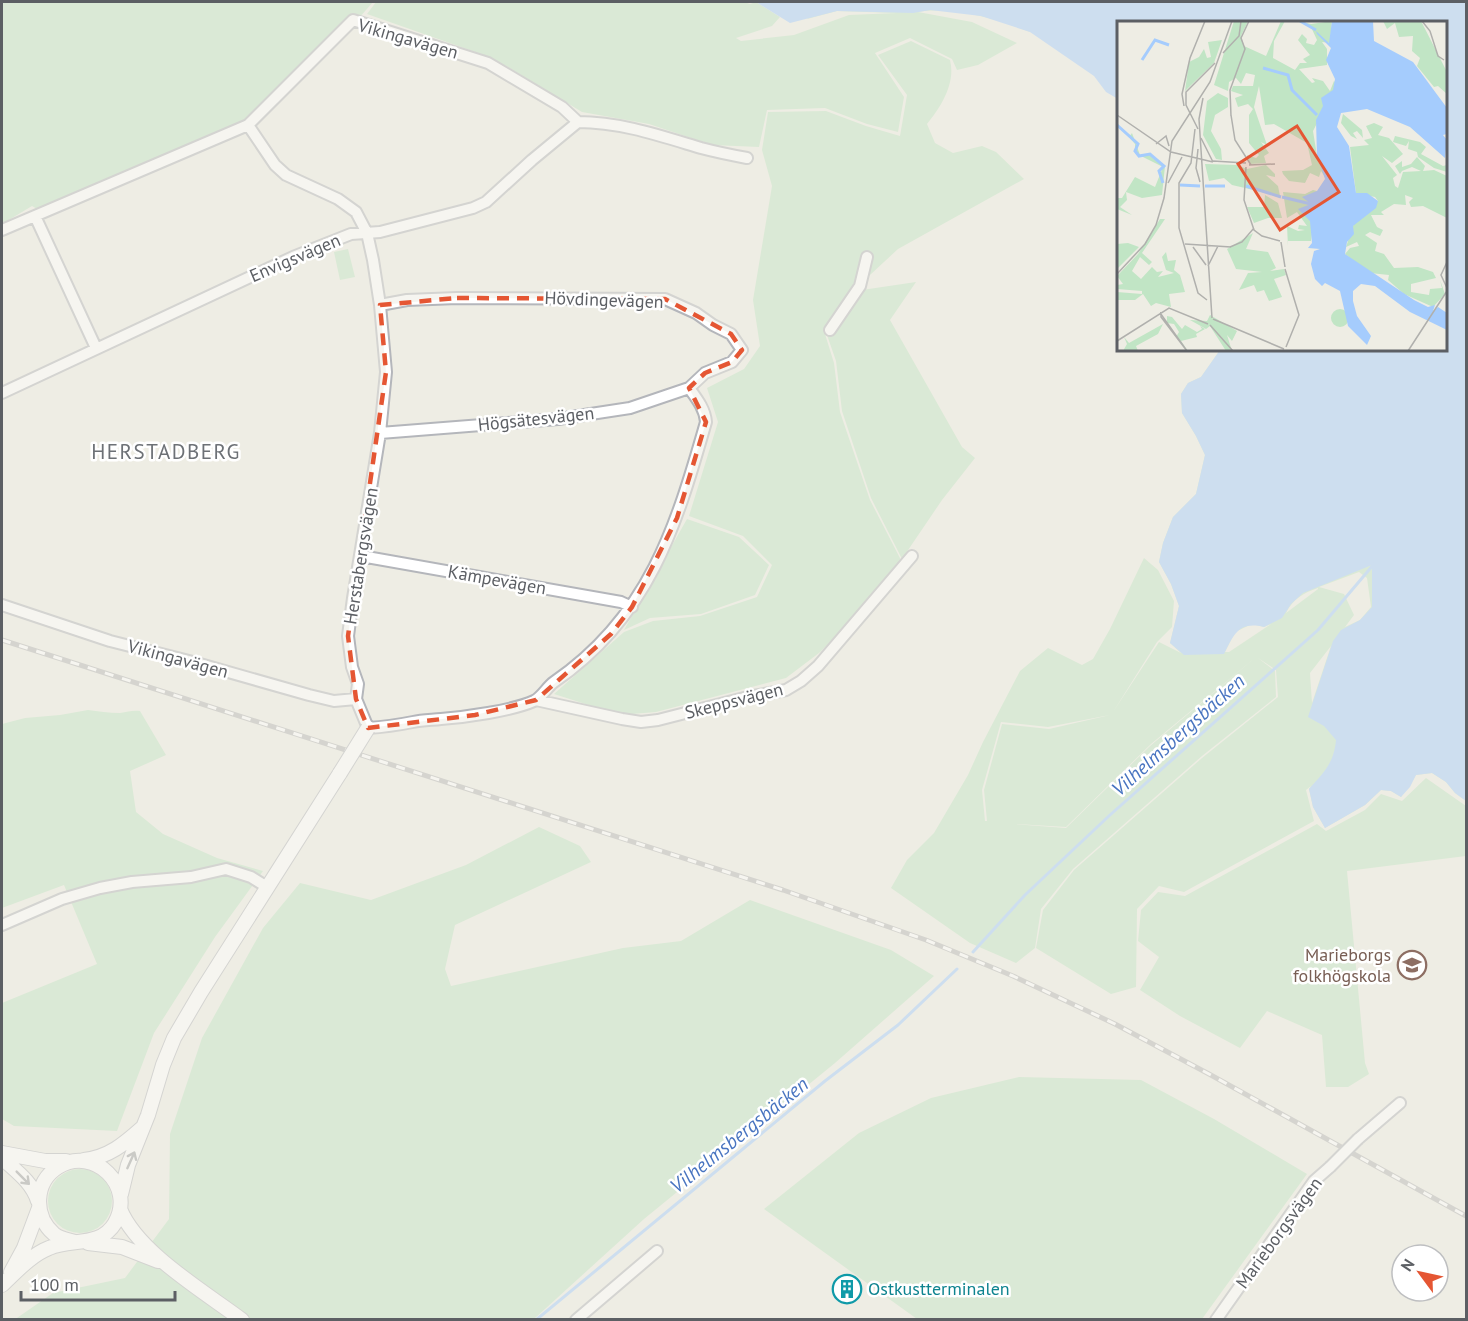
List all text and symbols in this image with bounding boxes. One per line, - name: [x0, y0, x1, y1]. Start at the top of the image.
- street label: Vikingavägen: [354, 13, 461, 64]
- inset map: [1117, 21, 1447, 351]
- street label: Envigsvägen: [246, 228, 344, 287]
- street label: Hövdingevägen: [544, 286, 664, 313]
- street label: Högsätesvägen: [477, 401, 595, 436]
- district label: HERSTADBERG: [91, 438, 241, 465]
- street label: Herstabergsvägen: [338, 486, 383, 626]
- street label: Kämpevägen: [446, 560, 548, 599]
- street label: Vikingavägen: [124, 634, 231, 683]
- water label: Vilhelmsbergsbäcken: [1106, 668, 1250, 802]
- street label: Skeppsvägen: [682, 677, 785, 724]
- place label: Marieborgs folkhögskola: [1293, 943, 1391, 987]
- school or university icon: Marieborgs folkhögskola: [1396, 949, 1428, 981]
- water label: Vilhelmsbergsbäcken: [664, 1071, 814, 1199]
- one-way arrow: [125, 1151, 137, 1169]
- one-way arrow: [15, 1170, 30, 1185]
- street label: Marieborgsvägen: [1230, 1172, 1327, 1293]
- north arrow: [1390, 1243, 1450, 1303]
- text: N: [1396, 1255, 1419, 1275]
- scale bar: [21, 1264, 176, 1302]
- text: 100 m: [30, 1273, 79, 1296]
- building icon: Ostkustterminalen: [831, 1273, 863, 1305]
- place label: Ostkustterminalen: [868, 1277, 1010, 1300]

